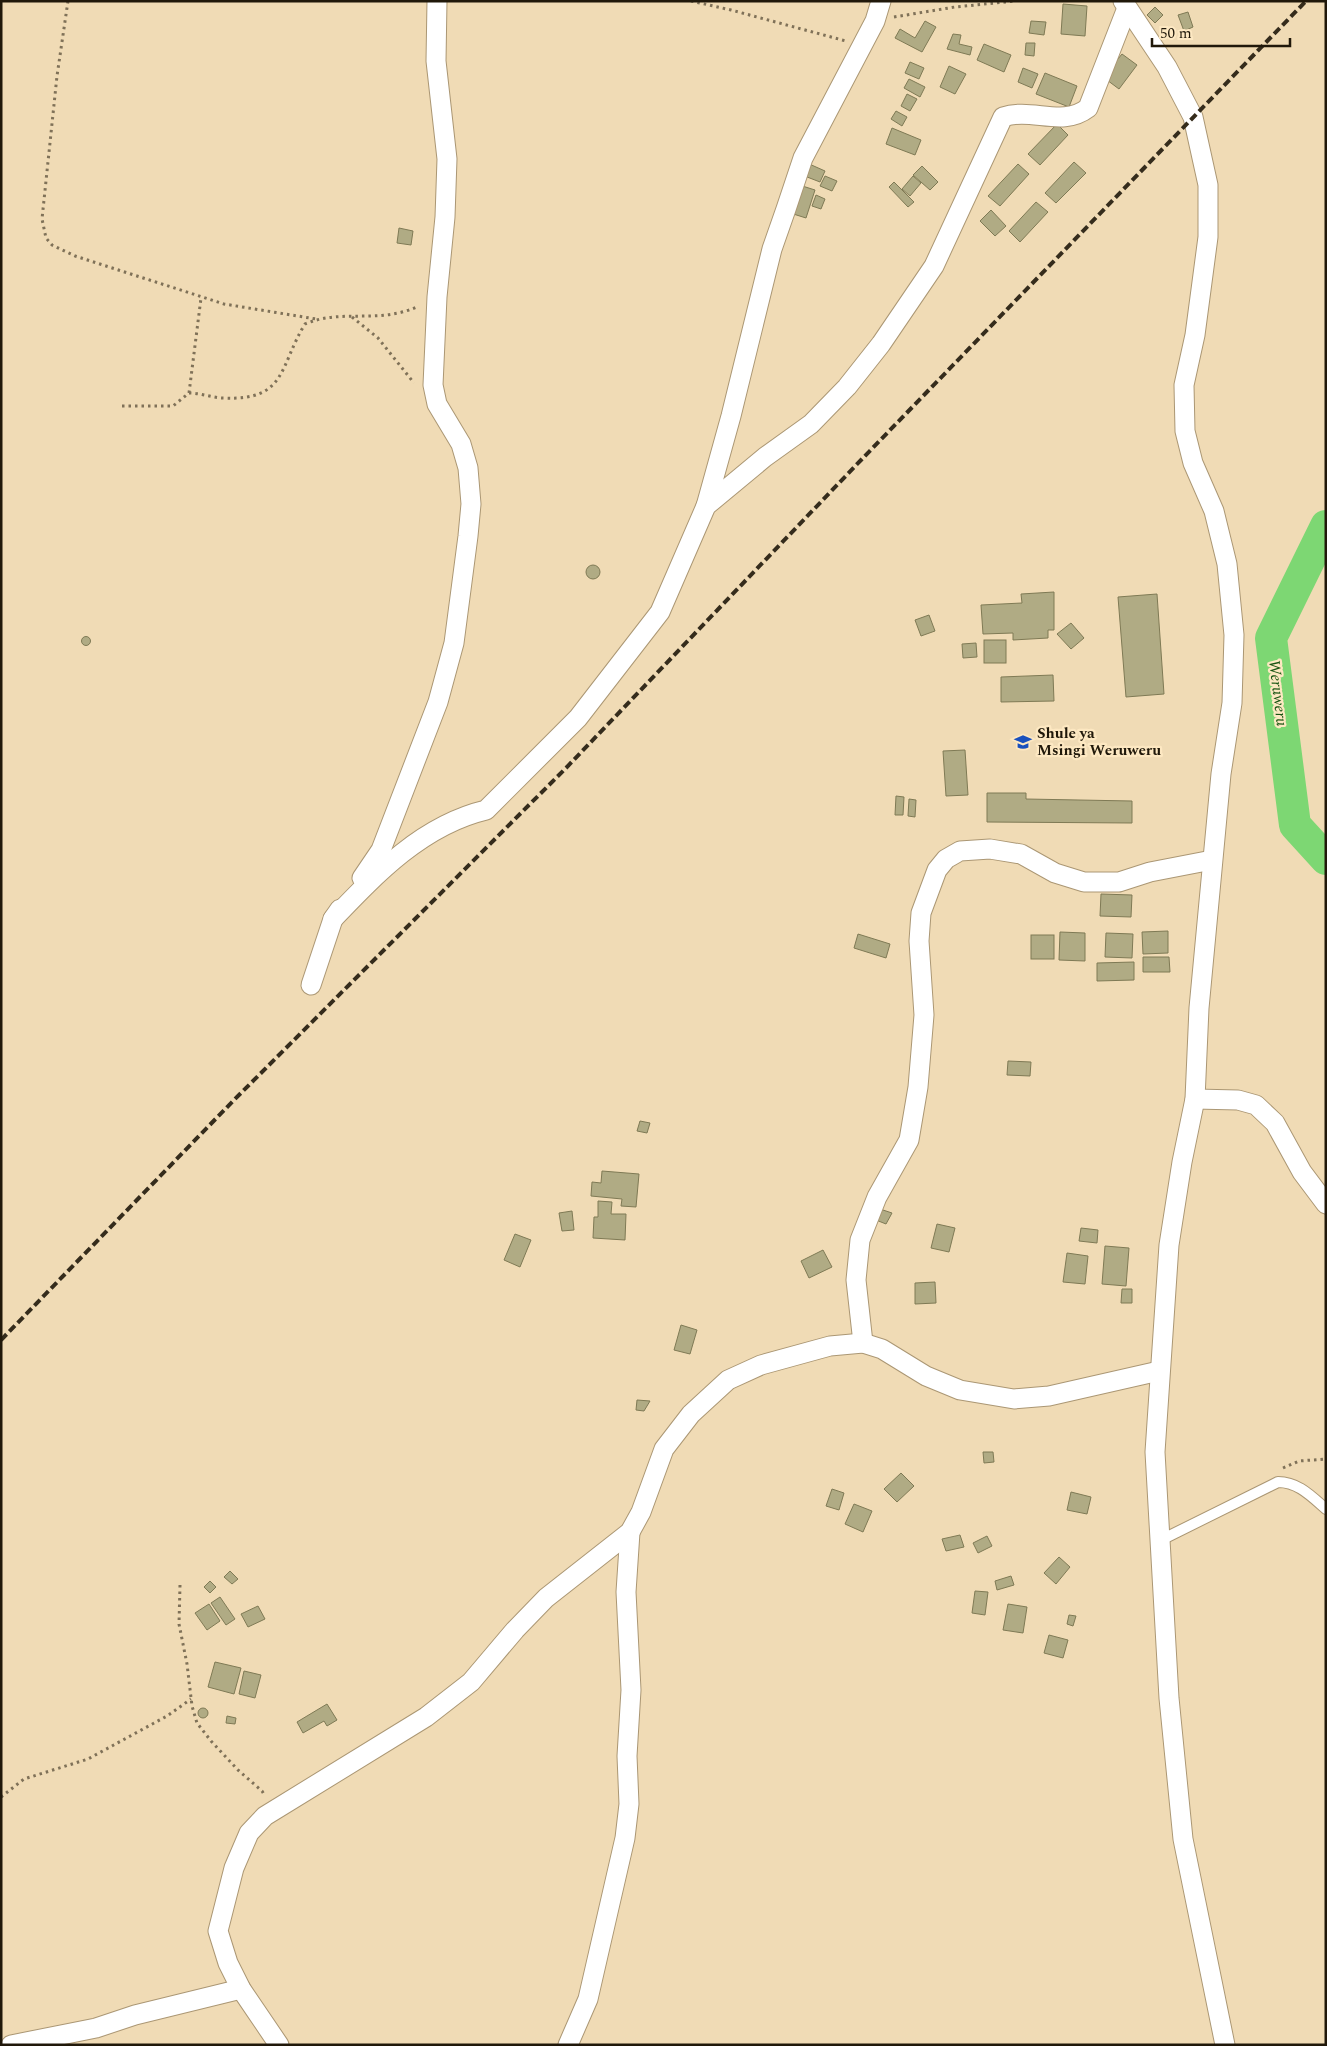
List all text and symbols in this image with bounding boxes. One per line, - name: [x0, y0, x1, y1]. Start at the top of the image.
- scale bar: [1152, 15, 1290, 47]
- text: 50 m: [1160, 22, 1192, 45]
- water label: Weruweru: [1262, 658, 1294, 728]
- place label: Shule ya Msingi Weruweru: [1037, 722, 1161, 762]
- school or university icon: Shule ya Msingi Weruweru: [1013, 732, 1033, 752]

